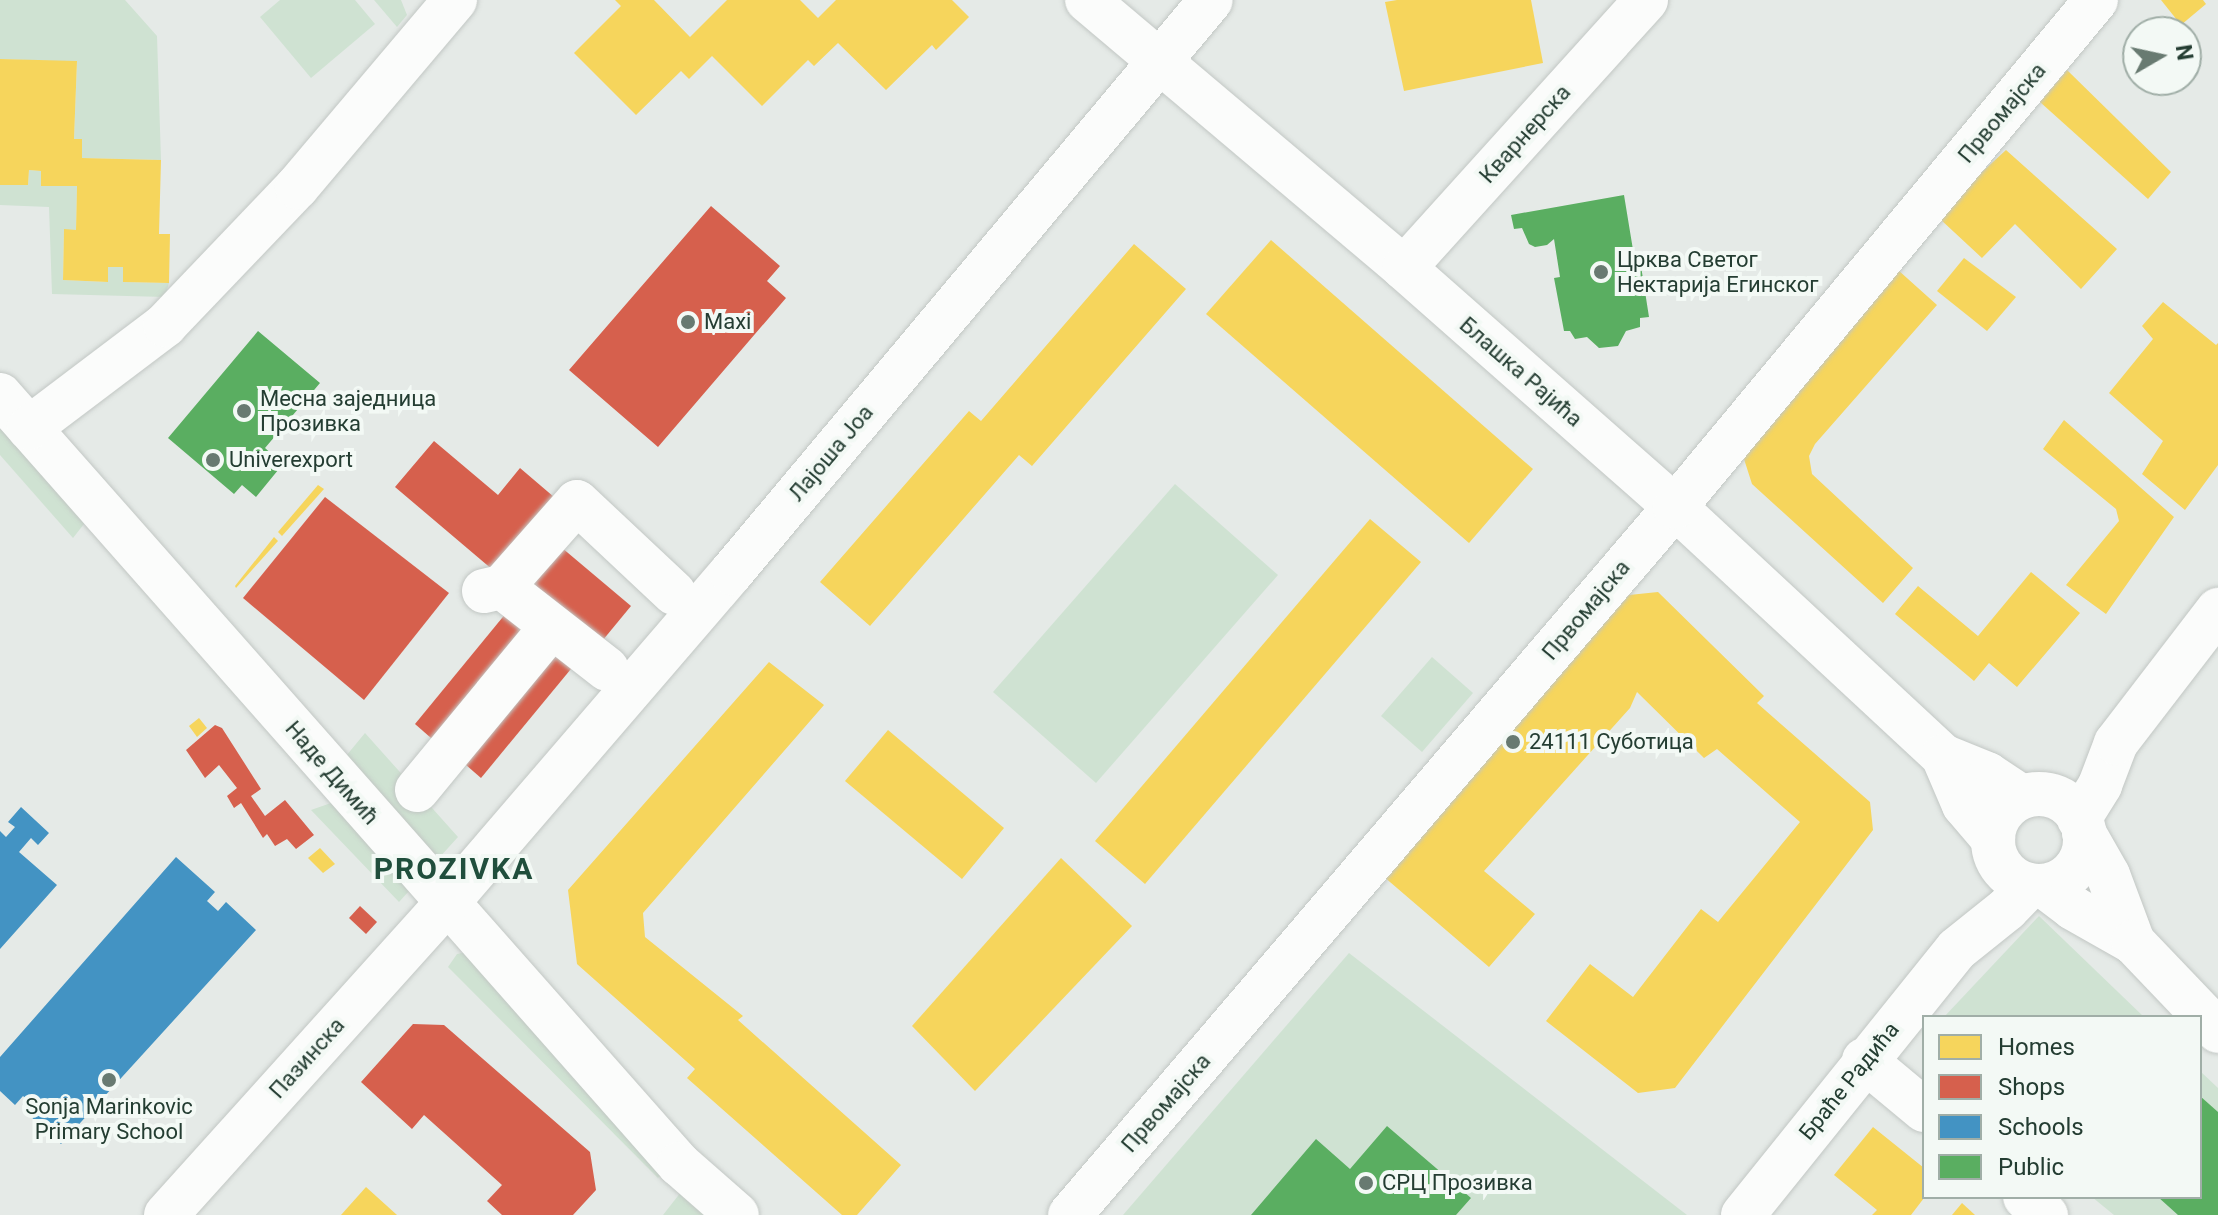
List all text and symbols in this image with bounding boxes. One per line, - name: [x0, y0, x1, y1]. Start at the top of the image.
- north arrow: [2122, 16, 2202, 96]
- text: N: [2171, 43, 2198, 62]
- street label: Првомајска: [1953, 58, 2051, 168]
- street label: Кварнерска: [1474, 79, 1576, 189]
- place label: Црква Светог Нектарија Егинског: [1617, 246, 1818, 298]
- marker: Црква Светог Нектарија Егинског: [1592, 263, 1610, 281]
- place label: Maxi: [704, 309, 751, 335]
- street label: Блашка Рајића: [1454, 312, 1588, 432]
- marker: Maxi: [679, 313, 697, 331]
- place label: Месна заједница Прозивка: [260, 385, 436, 436]
- street label: Лајоша Јоа: [783, 400, 879, 506]
- marker: Месна заједница Прозивка: [235, 402, 253, 420]
- place label: Univerexport: [229, 447, 353, 473]
- marker: Univerexport: [204, 451, 222, 469]
- street label: Првомајска: [1537, 555, 1635, 665]
- street label: Наде Димић: [280, 716, 384, 830]
- place label: 24111 Суботица: [1529, 729, 1694, 755]
- marker: 24111 Суботица: [1504, 733, 1522, 751]
- district label: PROZIVKA: [374, 851, 534, 887]
- street label: Пазинска: [264, 1012, 350, 1104]
- legend: [1922, 1015, 2202, 1199]
- street label: Браће Радића: [1793, 1017, 1905, 1145]
- text: Homes: [1998, 1033, 2075, 1061]
- street label: Првомајска: [1116, 1048, 1216, 1158]
- marker: Sonja Marinkovic Primary School: [100, 1071, 118, 1089]
- text: Shops: [1998, 1073, 2065, 1101]
- place label: Sonja Marinkovic Primary School: [25, 1093, 193, 1144]
- text: Schools: [1998, 1113, 2084, 1141]
- text: Public: [1998, 1153, 2064, 1181]
- place label: СРЦ Прозивка: [1382, 1170, 1533, 1196]
- marker: СРЦ Прозивка: [1357, 1174, 1375, 1192]

